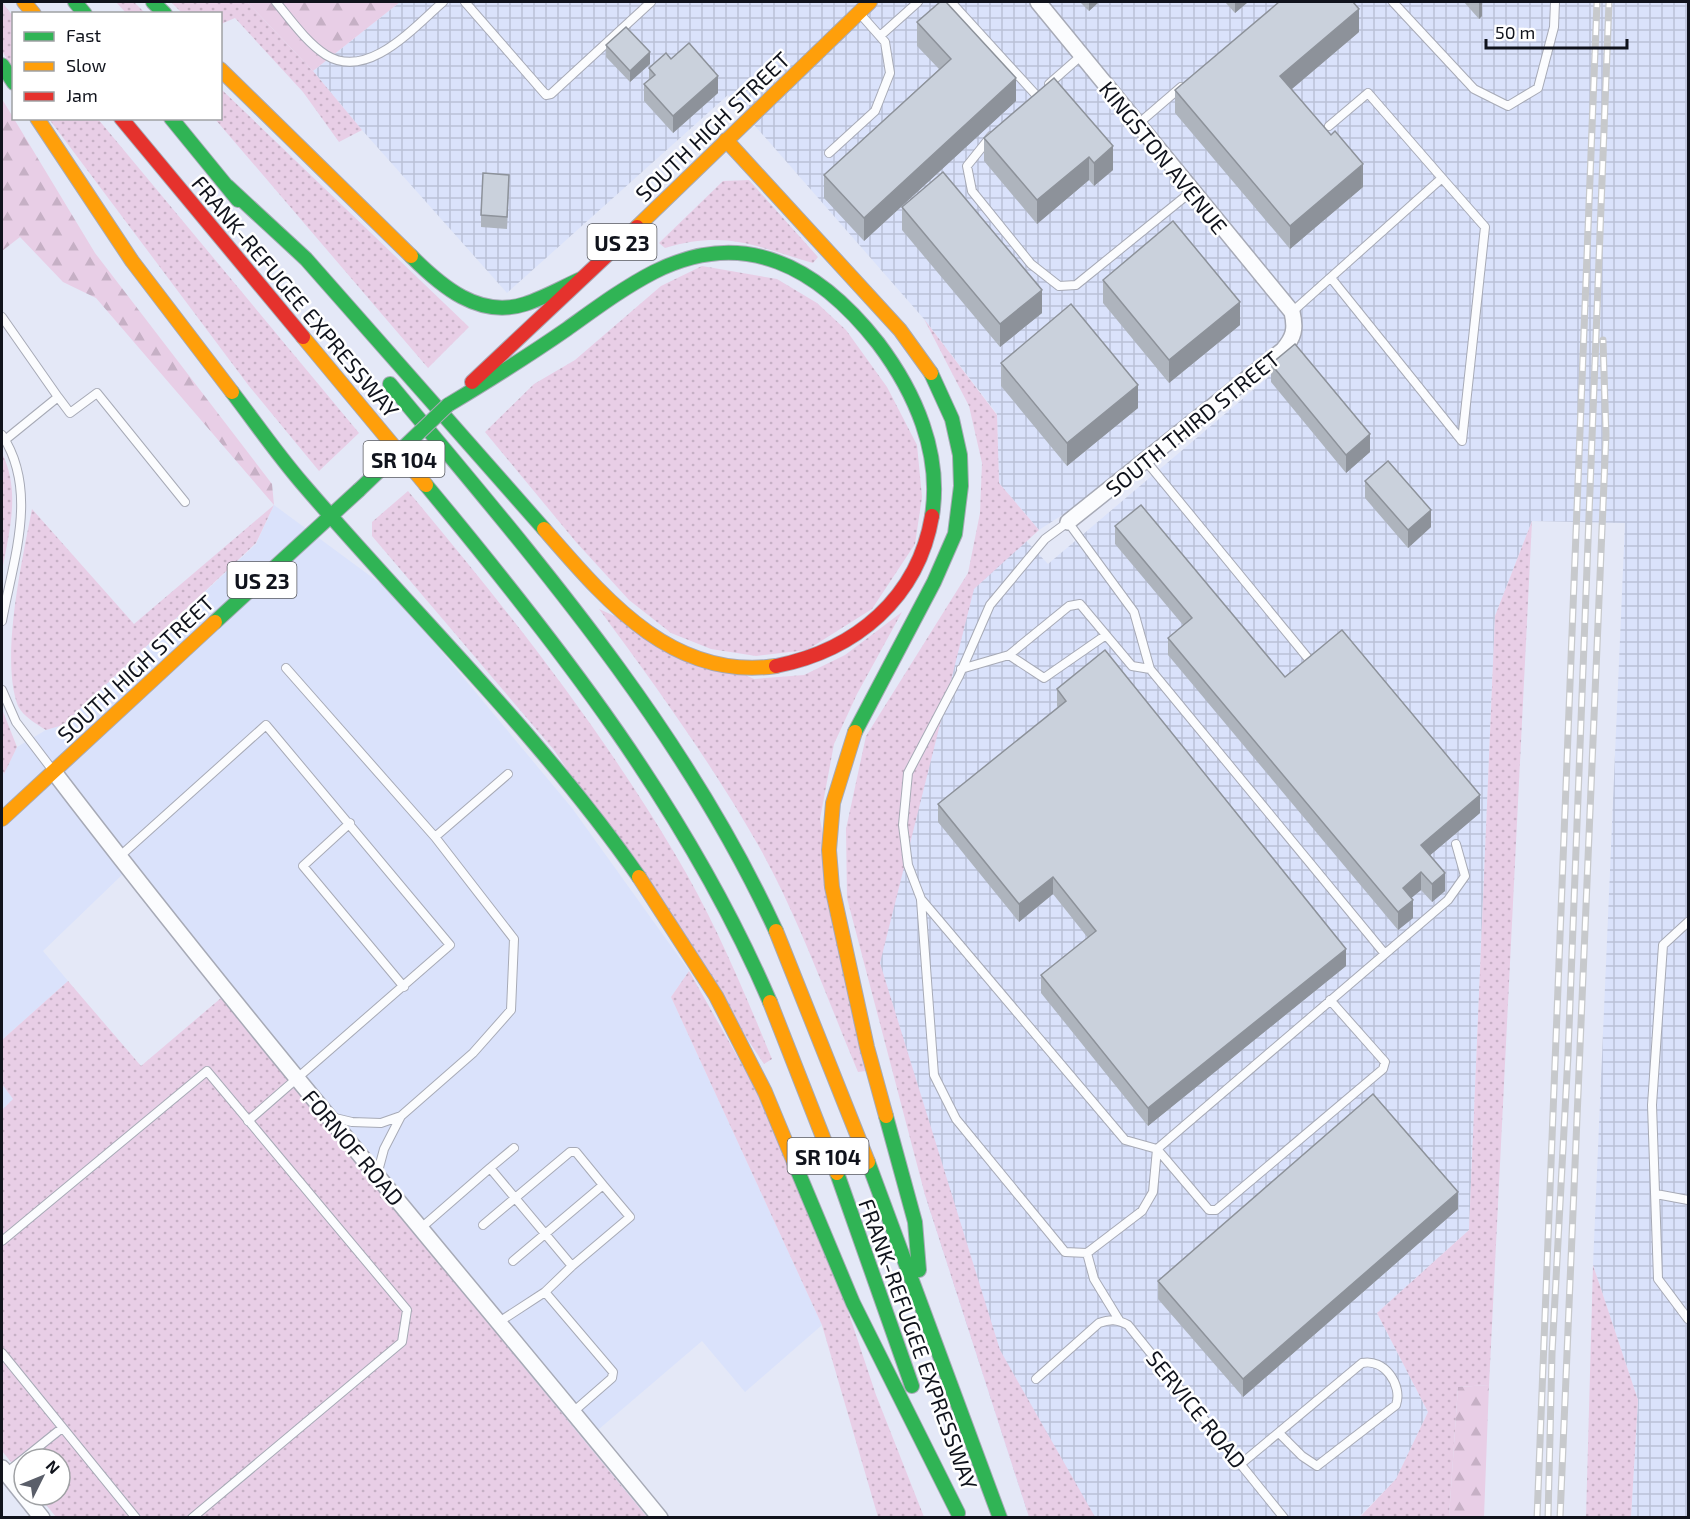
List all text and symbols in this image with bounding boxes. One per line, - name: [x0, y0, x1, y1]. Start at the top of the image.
- legend: [12, 12, 222, 120]
- scale bar: [1486, 12, 1627, 50]
- text: 50 m: [1495, 21, 1535, 43]
- text: Fast: [66, 24, 101, 46]
- street label: SOUTH HIGH STREET: [630, 46, 795, 206]
- text: Slow: [66, 54, 107, 76]
- street label: KINGSTON AVENUE: [1095, 76, 1233, 238]
- text: Jam: [66, 84, 98, 106]
- street label: FRANK-REFUGEE EXPRESSWAY: [187, 170, 405, 423]
- road number: US 23: [588, 224, 656, 260]
- street label: SOUTH THIRD STREET: [1100, 345, 1284, 501]
- road number: SR 104: [364, 441, 444, 477]
- road number: US 23: [228, 562, 296, 598]
- street label: SOUTH HIGH STREET: [51, 589, 219, 747]
- street label: FORNOF ROAD: [298, 1084, 410, 1210]
- road number: SR 104: [788, 1138, 868, 1174]
- street label: FRANK-REFUGEE EXPRESSWAY: [854, 1195, 984, 1493]
- street label: SERVICE ROAD: [1142, 1345, 1252, 1473]
- north arrow: [12, 1447, 72, 1507]
- text: N: [42, 1456, 64, 1477]

